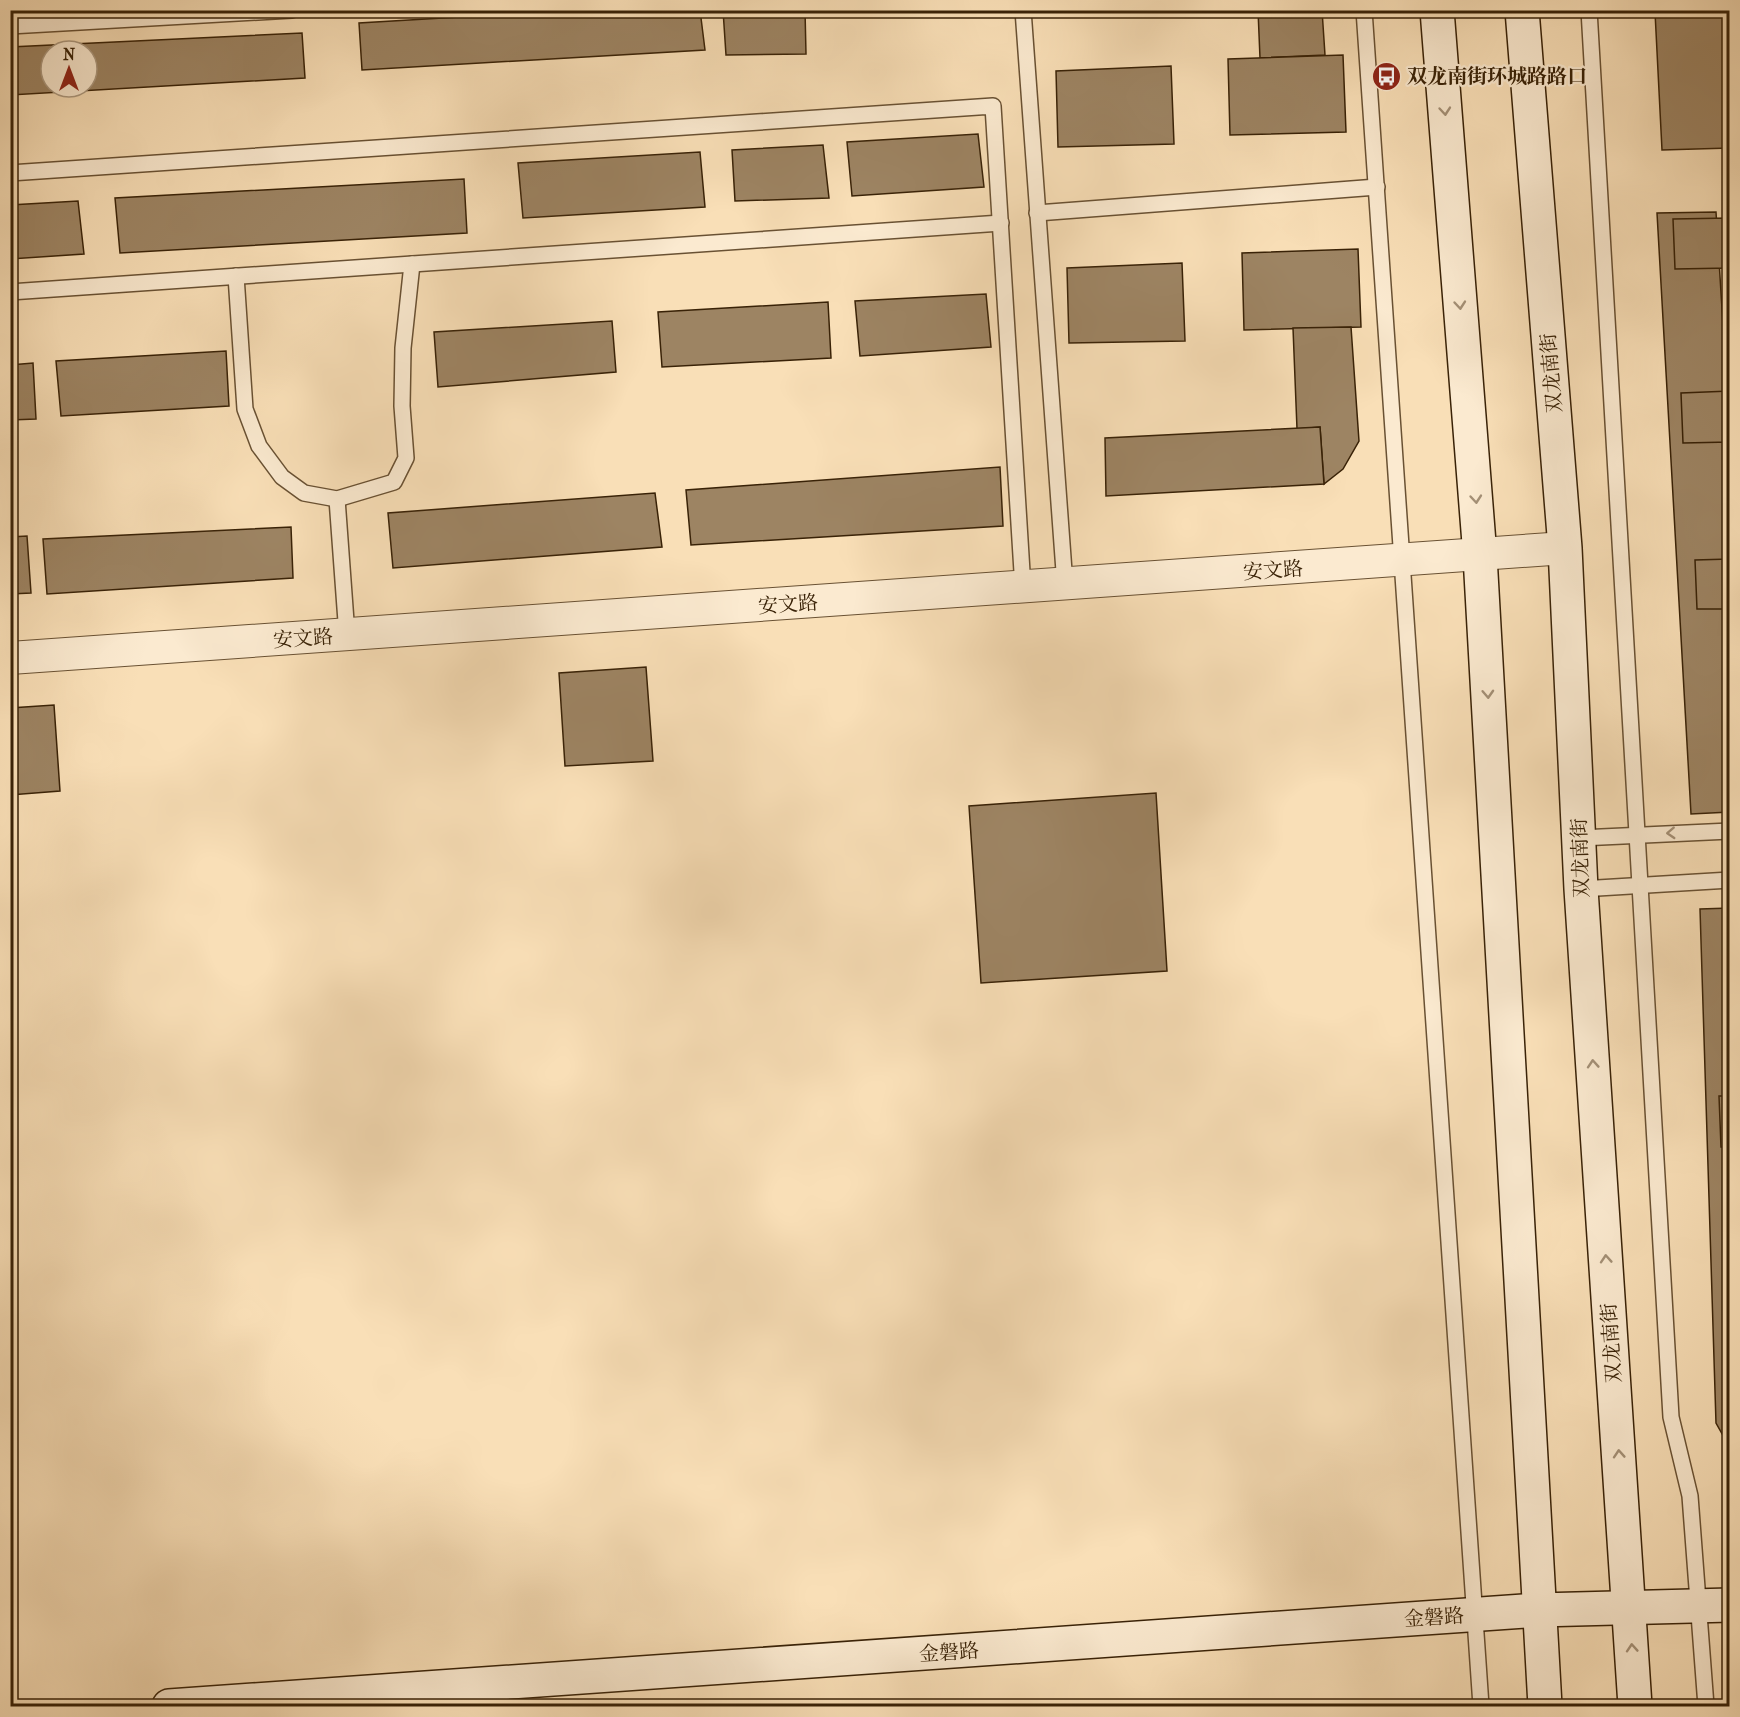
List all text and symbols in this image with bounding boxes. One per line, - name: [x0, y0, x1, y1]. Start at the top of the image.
- north arrow: [39, 39, 99, 99]
- text: N: [63, 45, 76, 64]
- bus stop icon: 双龙南街环城路路口: [1370, 60, 1402, 92]
- place label: 双龙南街环城路路口: [1407, 65, 1587, 88]
- one-way arrow: [1438, 106, 1451, 115]
- one-way arrow: [1453, 301, 1466, 310]
- street label: 双龙南街: [1537, 332, 1566, 414]
- one-way arrow: [1469, 495, 1482, 504]
- street label: 安文路: [1242, 557, 1304, 584]
- street label: 安文路: [757, 591, 819, 618]
- street label: 安文路: [272, 625, 334, 652]
- one-way arrow: [1481, 690, 1494, 699]
- street label: 双龙南街: [1568, 818, 1593, 898]
- one-way arrow: [1667, 827, 1676, 840]
- one-way arrow: [1586, 1060, 1599, 1069]
- one-way arrow: [1599, 1254, 1612, 1263]
- street label: 双龙南街: [1597, 1302, 1626, 1384]
- one-way arrow: [1612, 1449, 1625, 1458]
- street label: 金磐路: [1403, 1604, 1465, 1631]
- street label: 金磐路: [918, 1639, 980, 1666]
- one-way arrow: [1625, 1644, 1638, 1653]

